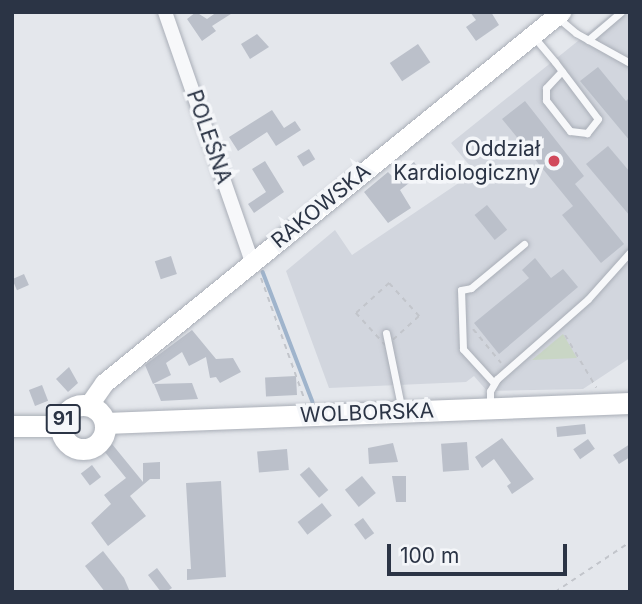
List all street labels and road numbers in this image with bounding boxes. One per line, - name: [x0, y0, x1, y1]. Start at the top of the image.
- street label: POLEŚNA: [181, 87, 237, 187]
- street label: RAKOWSKA: [266, 158, 376, 254]
- street label: WOLBORSKA: [300, 398, 434, 428]
- road number: 91: [46, 404, 80, 434]

